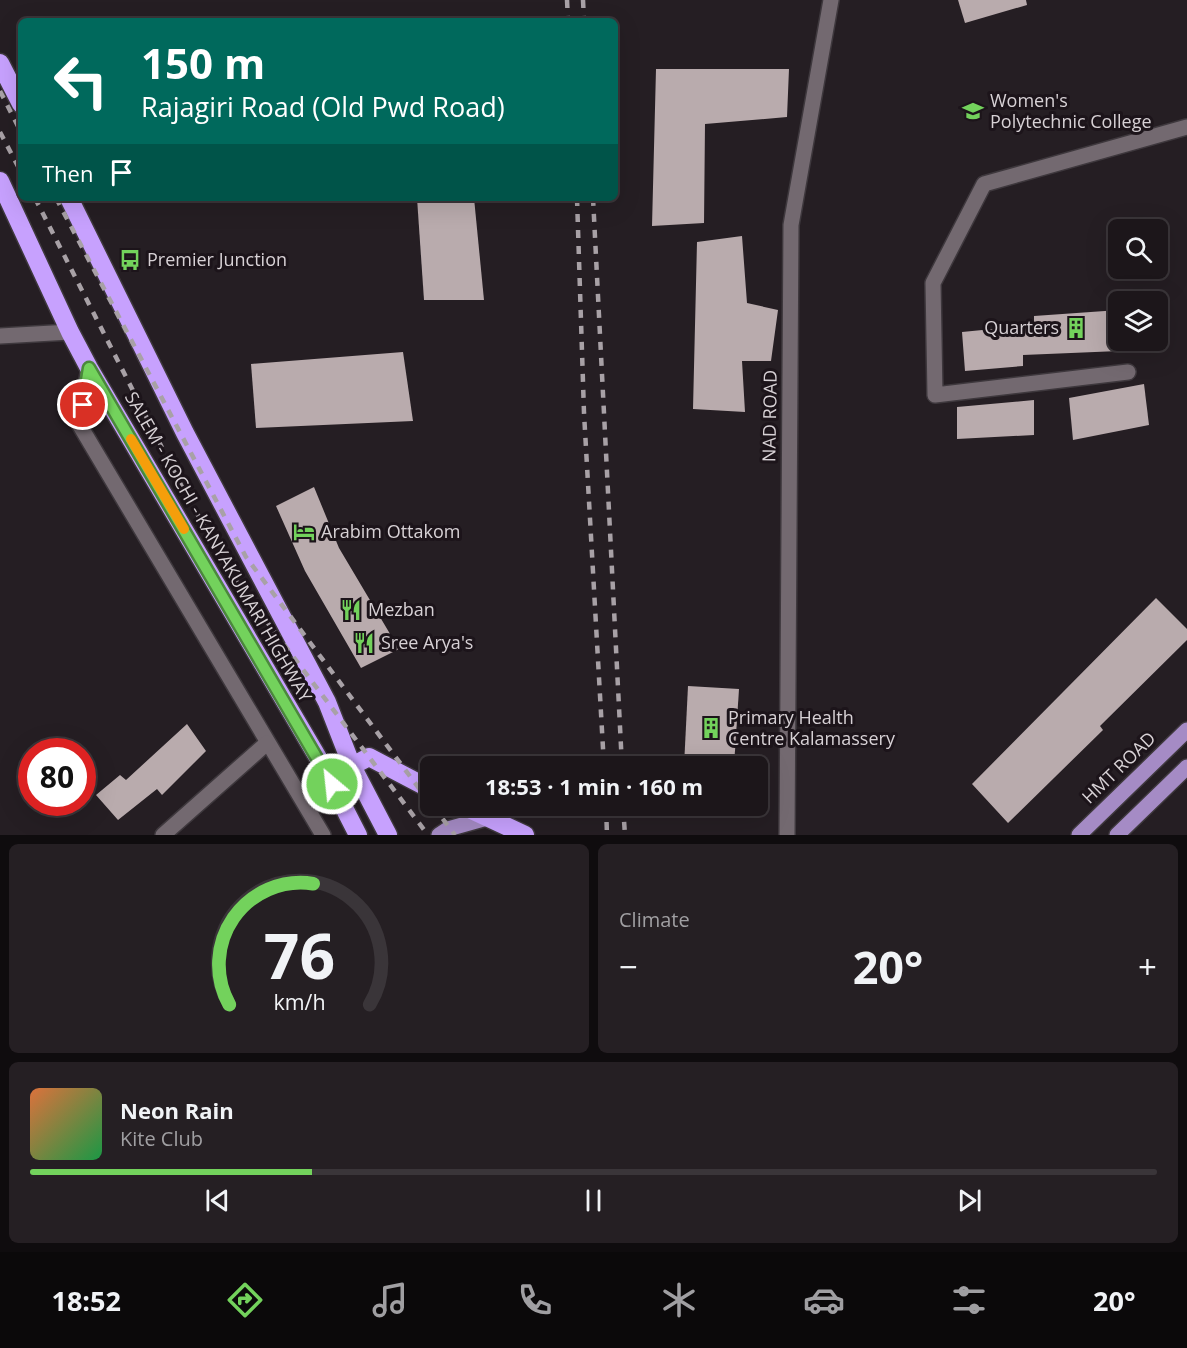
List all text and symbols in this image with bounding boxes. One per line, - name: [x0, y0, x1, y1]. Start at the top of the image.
- text: 150 m: [141, 34, 265, 91]
- icon: left: [42, 42, 120, 120]
- text: Rajagiri Road (Old Pwd Road): [141, 88, 505, 125]
- place label: Women's Polytechnic College: [990, 88, 1152, 133]
- school or university icon: Women's Polytechnic College: [961, 99, 985, 123]
- icon: arrive: [105, 156, 138, 189]
- text: Then: [42, 158, 93, 188]
- map controls: [1108, 219, 1168, 351]
- button: search: [1108, 219, 1168, 279]
- place label: Premier Junction: [147, 247, 287, 271]
- bus stop icon: Premier Junction: [118, 248, 142, 272]
- button: layers: [1108, 291, 1168, 351]
- place label: Quarters: [984, 315, 1059, 339]
- building icon: Quarters: [1064, 316, 1088, 340]
- street label: NAD ROAD: [756, 370, 782, 462]
- pin: [57, 379, 108, 430]
- street label: SALEM - KOCHI - KANYAKUMARI HIGHWAY: [120, 387, 318, 707]
- icon: arrive: [66, 388, 99, 421]
- place label: Arabim Ottakom: [321, 519, 460, 543]
- hotel icon: Arabim Ottakom: [292, 520, 316, 544]
- place label: Mezban: [368, 597, 435, 621]
- restaurant icon: Mezban: [339, 598, 363, 622]
- place label: Sree Arya's: [381, 630, 473, 654]
- restaurant icon: Sree Arya's: [352, 631, 376, 655]
- place label: Primary Health Centre Kalamassery: [728, 705, 896, 750]
- building icon: Primary Health Centre Kalamassery: [699, 716, 723, 740]
- street label: HMT ROAD: [1076, 726, 1160, 808]
- speed limit sign: 80: [18, 738, 96, 816]
- position arrow: [300, 752, 364, 816]
- text: 18:53 · 1 min · 160 m: [485, 771, 703, 801]
- text: Climate: [619, 906, 690, 933]
- text: 76: [263, 912, 335, 997]
- text: 20°: [853, 936, 923, 997]
- text: −: [619, 944, 638, 989]
- text: +: [1138, 944, 1157, 989]
- text: km/h: [273, 988, 325, 1017]
- text: Neon Rain: [120, 1095, 234, 1125]
- text: Kite Club: [120, 1125, 203, 1152]
- icon: previous: [201, 1184, 234, 1217]
- icon: pause: [577, 1184, 610, 1217]
- icon: next: [953, 1184, 986, 1217]
- icon: directions: [224, 1279, 266, 1321]
- icon: music: [369, 1279, 411, 1321]
- icon: phone: [514, 1279, 556, 1321]
- icon: climate: [658, 1279, 700, 1321]
- icon: car: [803, 1279, 845, 1321]
- icon: filters: [948, 1279, 990, 1321]
- text: 18:52: [51, 1282, 121, 1319]
- text: 20°: [1093, 1282, 1135, 1319]

